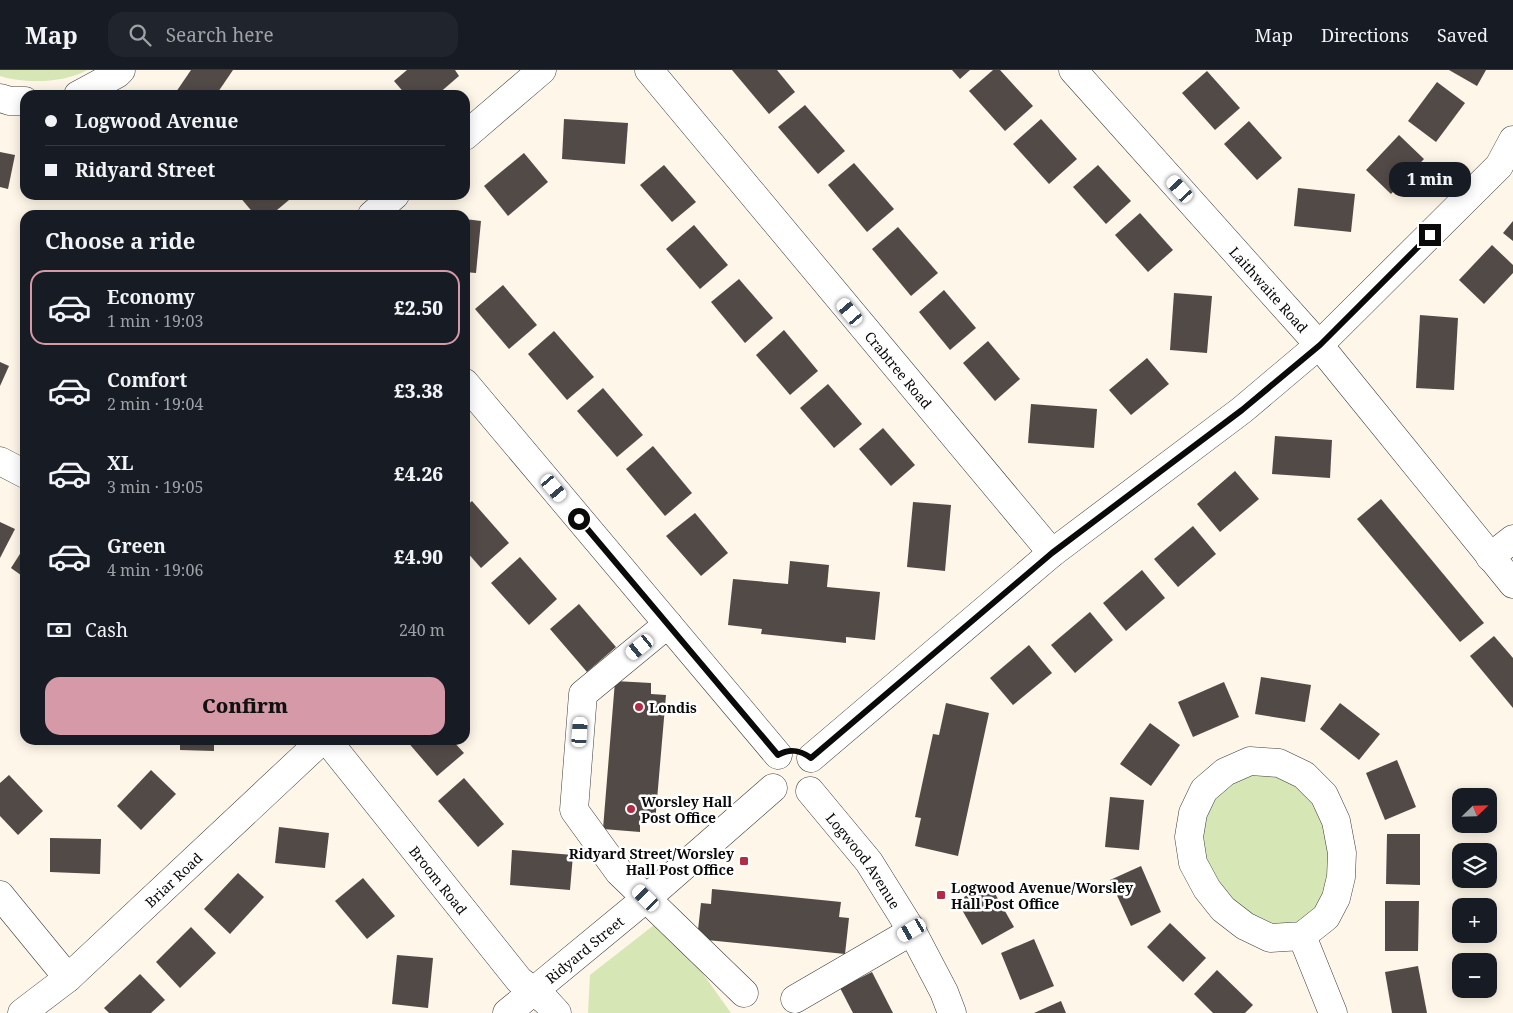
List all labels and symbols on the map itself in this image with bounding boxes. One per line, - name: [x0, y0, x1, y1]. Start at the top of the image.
- callout: 1 min: [1389, 162, 1471, 198]
- car: [1164, 173, 1195, 205]
- route end: [1419, 224, 1441, 246]
- street label: Laithwaite Road: [1226, 242, 1313, 336]
- car: [834, 296, 865, 328]
- street label: Crabtree Road: [861, 327, 937, 412]
- car: [538, 472, 569, 504]
- route start: [568, 508, 590, 530]
- car: [623, 632, 656, 662]
- place label: Londis: [649, 698, 697, 717]
- marker: Londis: [633, 701, 645, 713]
- car: [571, 717, 588, 747]
- north arrow: [1452, 788, 1498, 832]
- place label: Worsley Hall Post Office: [641, 792, 732, 827]
- marker: Worsley Hall Post Office: [625, 803, 637, 815]
- street label: Logwood Avenue: [822, 808, 905, 912]
- street label: Broom Road: [406, 842, 472, 918]
- place label: Ridyard Street/Worsley Hall Post Office: [569, 844, 735, 879]
- street label: Briar Road: [140, 848, 206, 911]
- marker: Ridyard Street/Worsley Hall Post Office: [738, 855, 750, 867]
- place label: Logwood Avenue/Worsley Hall Post Office: [951, 878, 1134, 913]
- car: [630, 882, 661, 914]
- marker: Logwood Avenue/Worsley Hall Post Office: [935, 889, 947, 901]
- street label: Ridyard Street: [541, 911, 627, 987]
- car: [895, 916, 928, 944]

